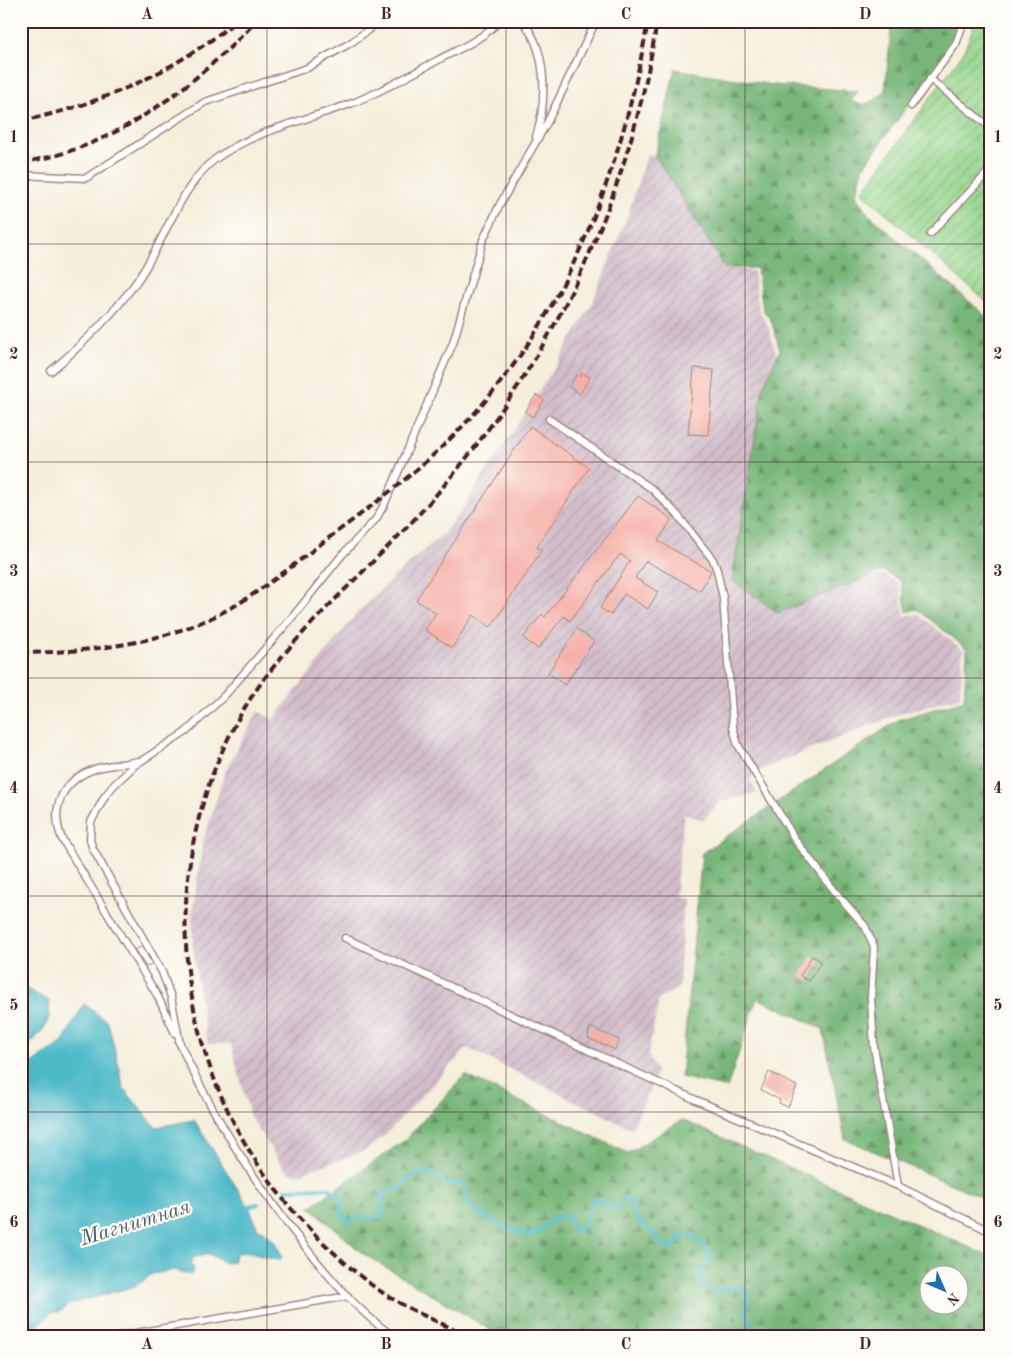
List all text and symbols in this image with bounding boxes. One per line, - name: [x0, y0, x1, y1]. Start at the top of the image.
- text: A: [141, 7, 153, 23]
- text: B: [380, 7, 392, 23]
- text: C: [621, 7, 631, 23]
- text: D: [859, 7, 871, 23]
- text: 1: [9, 130, 19, 146]
- text: 1: [993, 130, 1003, 146]
- text: 2: [9, 347, 19, 363]
- text: 2: [993, 347, 1003, 363]
- text: 3: [9, 564, 19, 580]
- text: 3: [993, 564, 1003, 580]
- text: 4: [9, 781, 19, 797]
- text: 4: [993, 781, 1003, 797]
- text: 5: [9, 998, 19, 1014]
- text: 5: [993, 998, 1003, 1014]
- water label: Магнитная: [77, 1197, 193, 1250]
- text: 6: [9, 1215, 19, 1231]
- text: 6: [993, 1215, 1003, 1231]
- north arrow: [920, 1264, 970, 1314]
- text: N: [944, 1290, 961, 1307]
- text: A: [141, 1337, 153, 1353]
- text: B: [380, 1337, 392, 1353]
- text: C: [621, 1337, 631, 1353]
- text: D: [859, 1337, 871, 1353]

